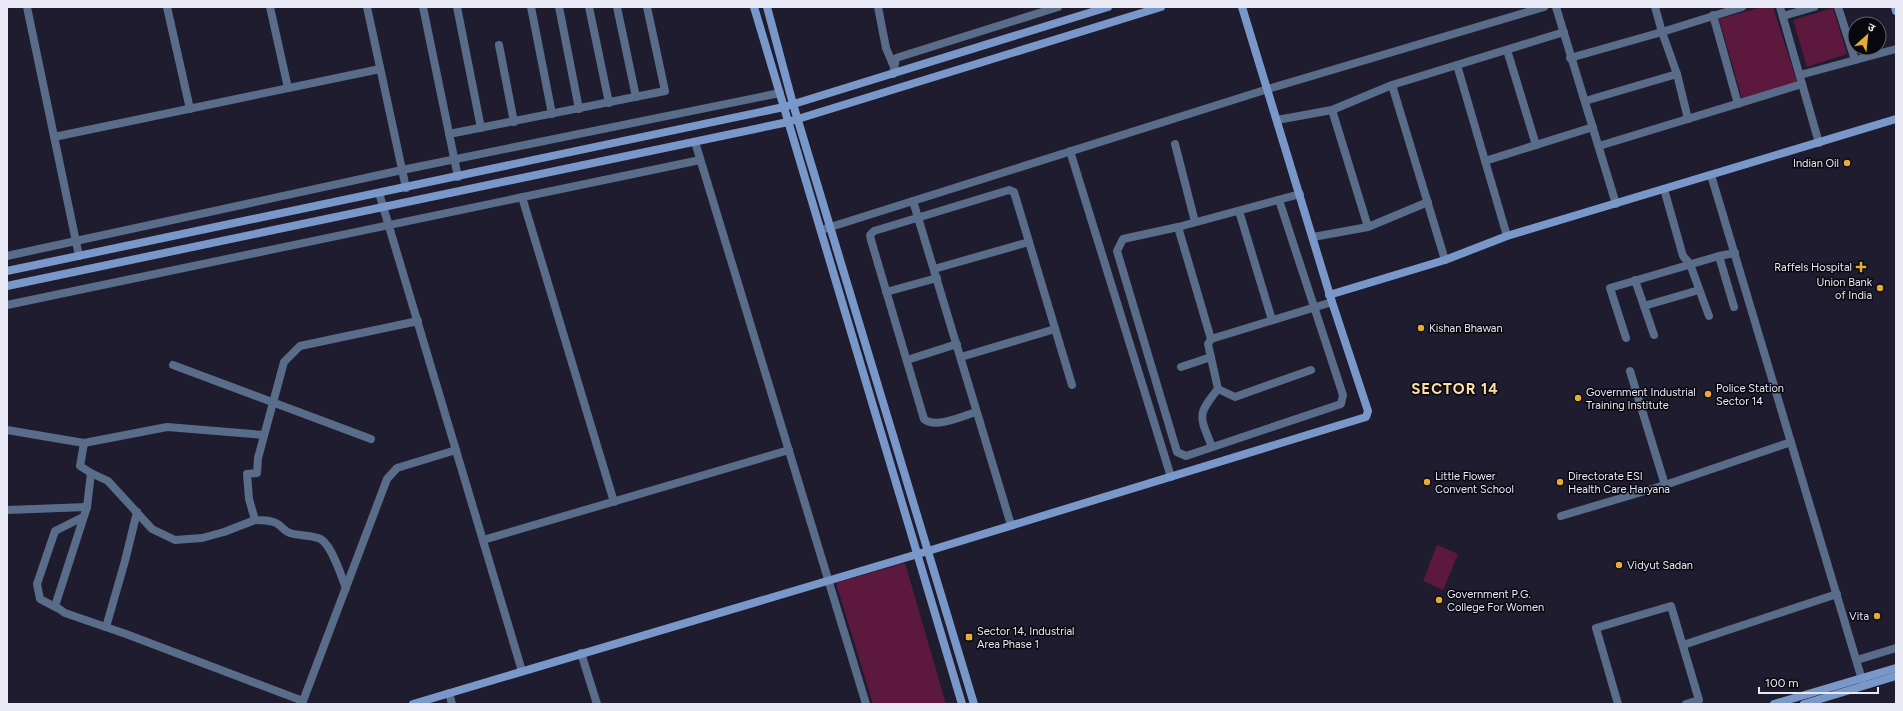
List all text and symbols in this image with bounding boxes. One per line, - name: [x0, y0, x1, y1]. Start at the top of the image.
- north arrow: [1847, 16, 1887, 56]
- text: उ: [1865, 20, 1878, 35]
- place label: Indian Oil: [1793, 157, 1839, 170]
- marker: Indian Oil: [1842, 158, 1852, 168]
- place label: Raffels Hospital: [1774, 261, 1852, 274]
- marker: Raffels Hospital: [1855, 261, 1867, 273]
- place label: Union Bank of India: [1816, 276, 1873, 302]
- marker: Union Bank of India: [1875, 283, 1885, 293]
- place label: Kishan Bhawan: [1429, 322, 1503, 335]
- marker: Kishan Bhawan: [1416, 323, 1426, 333]
- district label: SECTOR 14: [1411, 380, 1499, 398]
- place label: Police Station Sector 14: [1716, 382, 1784, 408]
- place label: Government Industrial Training Institute: [1586, 386, 1696, 412]
- marker: Police Station Sector 14: [1703, 389, 1713, 399]
- marker: Government Industrial Training Institute: [1573, 393, 1583, 403]
- place label: Little Flower Convent School: [1435, 470, 1514, 496]
- place label: Directorate ESI Health Care Haryana: [1568, 470, 1670, 496]
- marker: Little Flower Convent School: [1422, 477, 1432, 487]
- marker: Directorate ESI Health Care Haryana: [1555, 477, 1565, 487]
- place label: Vidyut Sadan: [1627, 559, 1693, 572]
- marker: Vidyut Sadan: [1614, 560, 1624, 570]
- place label: Government P.G. College For Women: [1447, 588, 1544, 614]
- marker: Government P.G. College For Women: [1434, 595, 1444, 605]
- place label: Vita: [1849, 610, 1869, 623]
- marker: Vita: [1872, 611, 1882, 621]
- place label: Sector 14, Industrial Area Phase 1: [977, 625, 1075, 651]
- marker: Sector 14, Industrial Area Phase 1: [964, 632, 974, 642]
- scale bar: [1759, 669, 1878, 695]
- text: 100 m: [1765, 676, 1799, 690]

